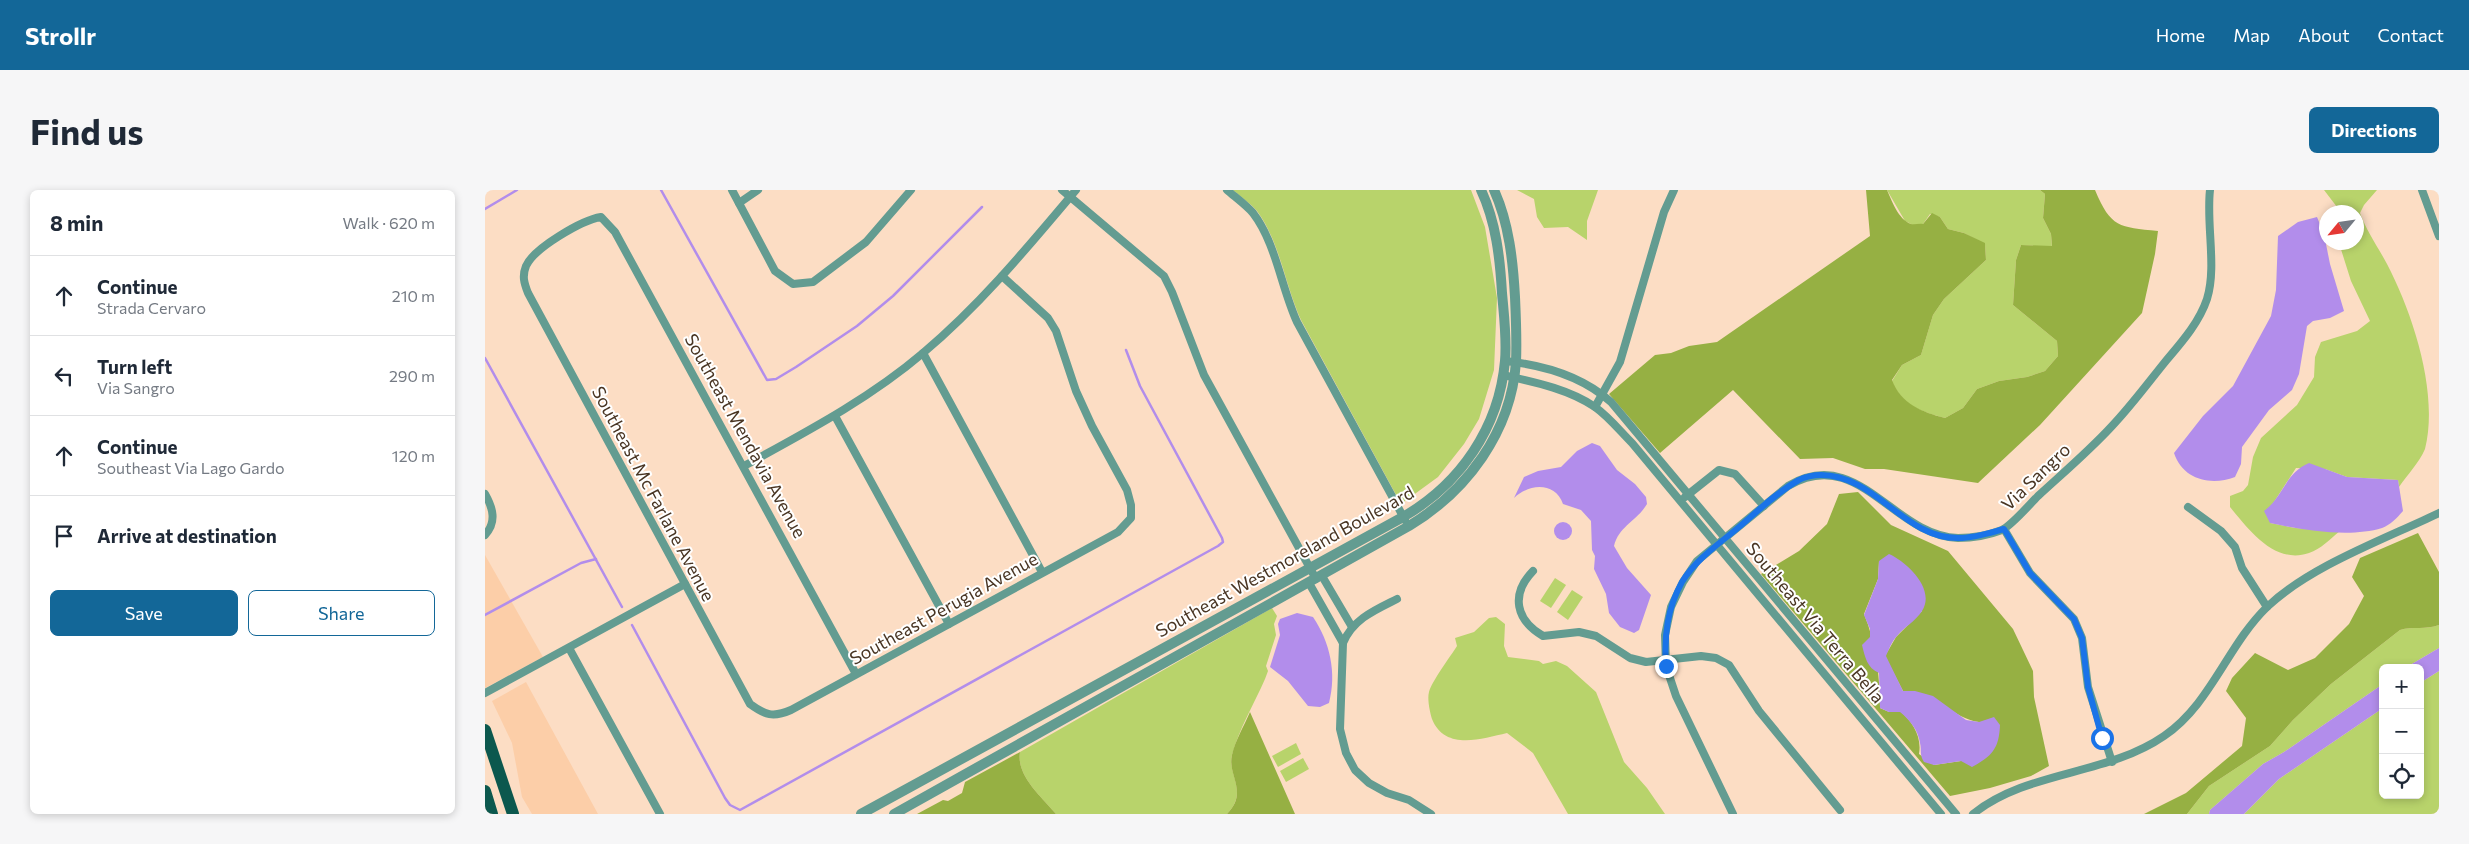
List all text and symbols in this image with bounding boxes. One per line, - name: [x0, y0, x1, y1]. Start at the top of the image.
- text: Strollr: [25, 21, 96, 50]
- text: Home: [2156, 24, 2205, 46]
- text: Map: [2233, 24, 2270, 46]
- text: About: [2298, 24, 2350, 46]
- text: Contact: [2378, 24, 2444, 46]
- button: Directions: [2309, 107, 2439, 153]
- text: Find us: [30, 109, 144, 152]
- north arrow: [2319, 205, 2364, 250]
- text: 8 min: [50, 210, 103, 235]
- text: Walk · 620 m: [343, 213, 435, 232]
- text: Continue: [97, 275, 177, 298]
- icon: ahead: [50, 282, 78, 310]
- text: 210 m: [392, 286, 435, 305]
- text: Strada Cervaro: [97, 298, 206, 317]
- street label: Southeast Mendavia Avenue: [680, 329, 811, 542]
- text: Turn left: [97, 355, 172, 378]
- icon: left: [50, 362, 78, 390]
- text: 290 m: [389, 366, 435, 385]
- text: Via Sangro: [97, 378, 175, 397]
- street label: Southeast Mc Farlane Avenue: [588, 382, 720, 605]
- text: Continue: [97, 435, 177, 458]
- street label: Via Sangro: [1996, 438, 2074, 515]
- icon: ahead: [50, 442, 78, 470]
- text: 120 m: [392, 446, 435, 465]
- text: Southeast Via Lago Gardo: [97, 458, 284, 477]
- street label: Southeast Westmoreland Boulevard: [1151, 481, 1418, 642]
- icon: arrive: [50, 522, 78, 550]
- text: Arrive at destination: [97, 524, 277, 547]
- street label: Southeast Via Terra Bella: [1742, 537, 1889, 707]
- street label: Southeast Perugia Avenue: [846, 547, 1042, 669]
- button: Save: [50, 590, 238, 636]
- button: Share: [248, 590, 435, 636]
- route end: [1655, 655, 1678, 678]
- map controls: [2379, 664, 2424, 799]
- button: +: [2379, 664, 2424, 709]
- button: −: [2379, 709, 2424, 754]
- route start: [2091, 727, 2114, 750]
- button: locate: [2379, 754, 2424, 799]

